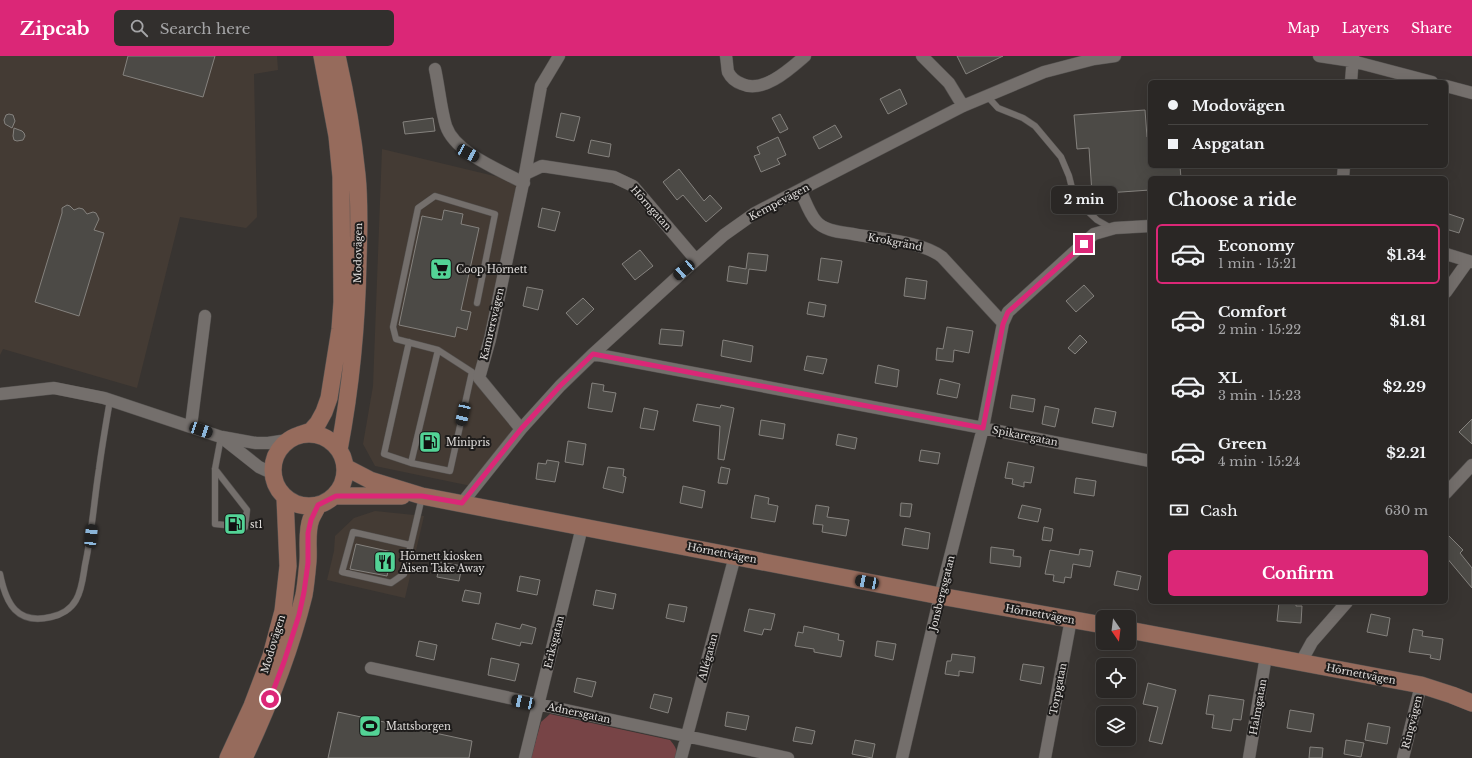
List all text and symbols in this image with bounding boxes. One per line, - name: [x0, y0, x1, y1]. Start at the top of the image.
- search box: [114, 10, 394, 46]
- text: Zipcab: [20, 17, 90, 40]
- icon: search: [128, 17, 150, 39]
- text: Search here: [160, 19, 250, 38]
- text: Map: [1287, 19, 1320, 37]
- text: Layers: [1342, 19, 1389, 37]
- text: Share: [1411, 19, 1452, 37]
- text: Modovägen: [1192, 96, 1285, 115]
- text: Aspgatan: [1192, 134, 1265, 153]
- car: [455, 142, 481, 164]
- street label: Kempevägen: [747, 181, 812, 223]
- street label: Hörngatan: [628, 183, 674, 233]
- callout: 2 min: [1051, 186, 1117, 214]
- text: Choose a ride: [1168, 189, 1297, 211]
- text: 2 min: [1064, 191, 1104, 208]
- street label: Modovägen: [351, 223, 365, 283]
- street label: Krokgränd: [867, 230, 923, 254]
- route end: [1075, 235, 1093, 253]
- icon: car: [1170, 236, 1206, 272]
- text: Economy: [1218, 236, 1295, 255]
- text: $1.34: [1386, 245, 1426, 264]
- text: 1 min · 15:21: [1218, 255, 1297, 272]
- supermarket icon: Coop Hörnett: [428, 256, 454, 282]
- car: [671, 258, 697, 282]
- place label: Coop Hörnett: [456, 263, 527, 276]
- street label: Kamrersvägen: [477, 286, 507, 361]
- icon: car: [1170, 302, 1206, 338]
- text: Comfort: [1218, 302, 1286, 321]
- text: $1.81: [1390, 311, 1426, 330]
- text: 2 min · 15:22: [1218, 321, 1301, 338]
- icon: car: [1170, 368, 1206, 404]
- text: XL: [1218, 368, 1242, 387]
- text: $2.29: [1383, 377, 1426, 396]
- text: 3 min · 15:23: [1218, 387, 1301, 404]
- car: [454, 401, 472, 427]
- car: [188, 420, 214, 440]
- street label: Spikaregatan: [991, 423, 1059, 449]
- fuel station icon: Minipris: [417, 429, 443, 455]
- icon: car: [1170, 434, 1206, 470]
- text: Green: [1218, 434, 1267, 453]
- place label: Minipris: [446, 436, 491, 449]
- text: $2.21: [1386, 443, 1426, 462]
- text: 4 min · 15:24: [1218, 453, 1300, 470]
- icon: cash: [1168, 499, 1190, 521]
- text: Cash: [1200, 501, 1237, 520]
- text: 630 m: [1385, 502, 1428, 519]
- fuel station icon: st1: [222, 511, 248, 537]
- place label: st1: [250, 518, 263, 531]
- car: [84, 523, 98, 549]
- street label: Hörnettvägen: [686, 540, 758, 566]
- restaurant icon: Hörnett kiosken Aisen Take Away: [372, 549, 398, 575]
- place label: Hörnett kiosken Aisen Take Away: [399, 550, 485, 575]
- button: Confirm: [1168, 550, 1428, 596]
- street label: Jonsbergsgatan: [926, 554, 958, 634]
- car: [854, 574, 880, 590]
- street label: Hörnettvägen: [1004, 601, 1076, 627]
- north arrow: [1096, 610, 1136, 650]
- map controls: [1096, 610, 1136, 746]
- street label: Modovägen: [258, 613, 288, 675]
- street label: Eriksgatan: [541, 614, 567, 670]
- street label: Allégatan: [695, 632, 720, 683]
- button: locate: [1096, 658, 1136, 698]
- street label: Hörnettvägen: [1325, 661, 1397, 687]
- street label: Torpgatan: [1047, 662, 1069, 716]
- street label: Halmgatan: [1247, 678, 1269, 736]
- route start: [261, 690, 279, 708]
- car: [510, 694, 536, 710]
- street label: Ringvägen: [1399, 694, 1425, 750]
- street label: Adnersgatan: [545, 700, 612, 726]
- button: layers: [1096, 706, 1136, 746]
- sports icon: Mattsborgen: [357, 713, 383, 739]
- place label: Mattsborgen: [386, 720, 451, 733]

